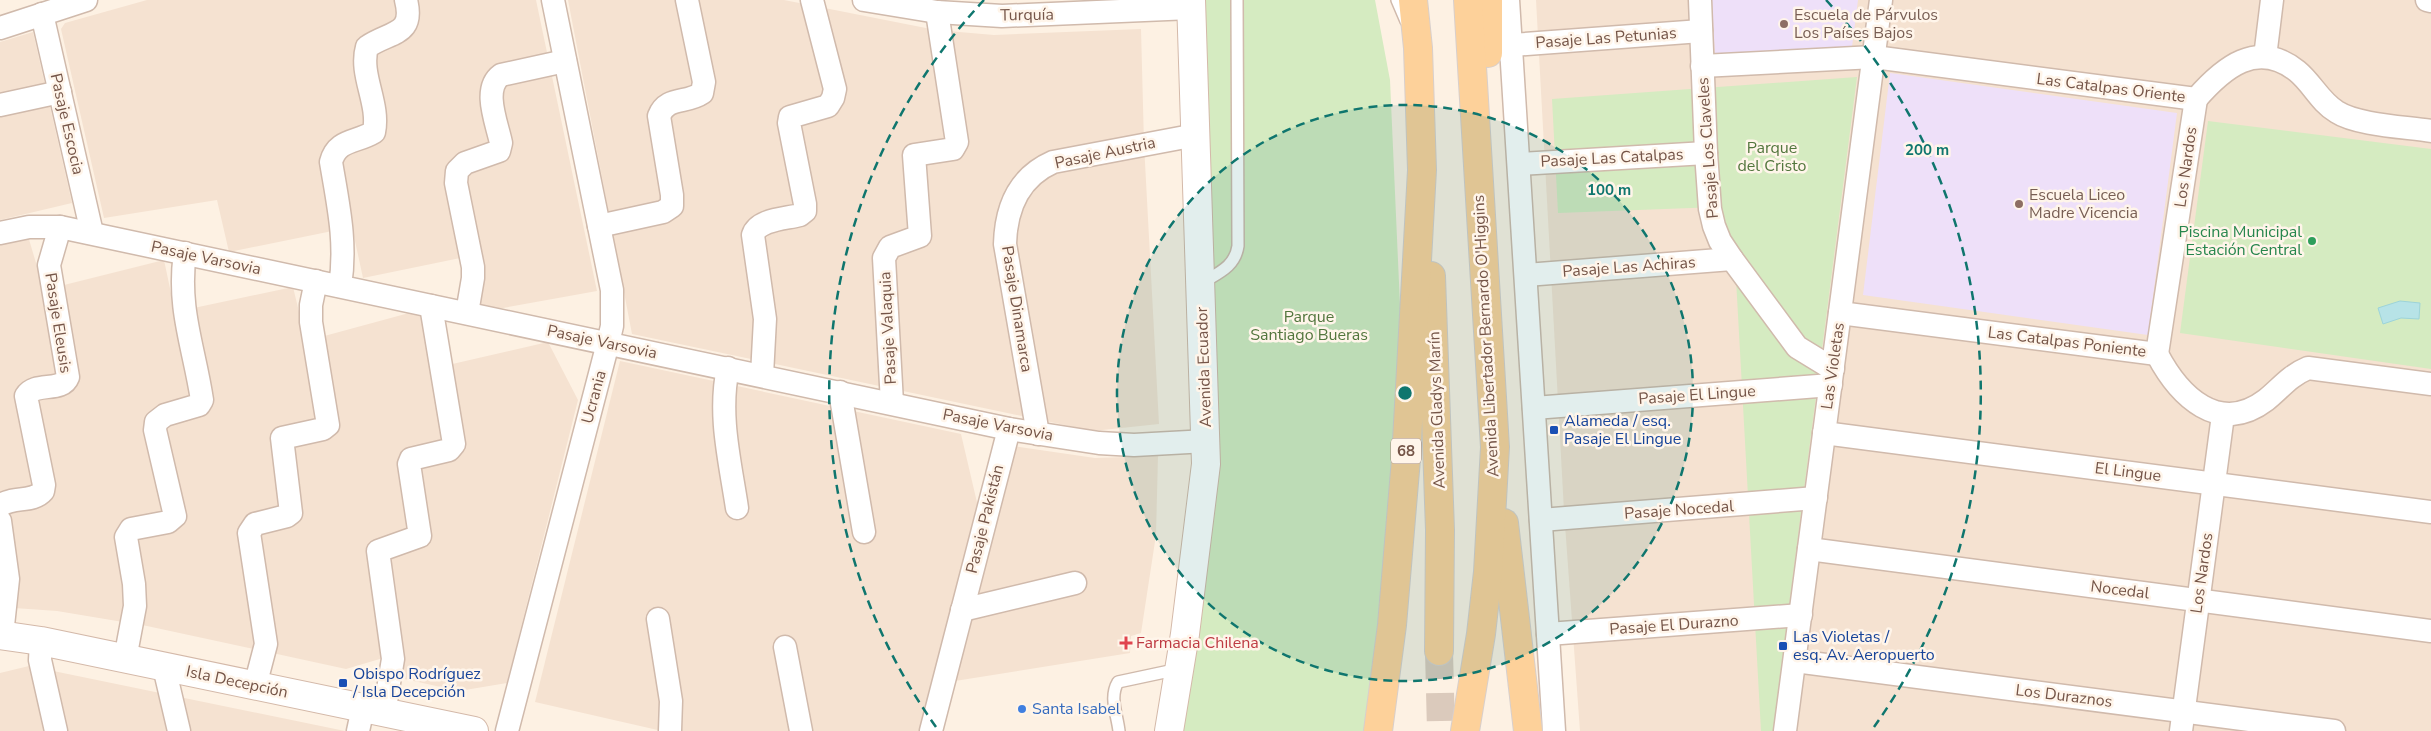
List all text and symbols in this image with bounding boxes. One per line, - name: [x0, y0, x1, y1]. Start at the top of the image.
- street label: Turquía: [1000, 4, 1054, 26]
- place label: Escuela de Párvulos Los Países Bajos: [1794, 4, 1938, 44]
- marker: Escuela de Párvulos Los Países Bajos: [1778, 18, 1790, 30]
- street label: Pasaje Las Petunias: [1535, 22, 1677, 54]
- street label: Las Catalpas Oriente: [2035, 68, 2187, 108]
- street label: Pasaje Escocia: [45, 71, 89, 177]
- street label: Pasaje Los Claveles: [1692, 77, 1724, 219]
- street label: Los Nardos: [2169, 125, 2203, 209]
- street label: Pasaje Austria: [1053, 132, 1157, 174]
- park label: Parque del Cristo: [1738, 137, 1807, 177]
- text: 200 m: [1905, 140, 1949, 160]
- street label: Pasaje Las Catalpas: [1540, 143, 1684, 173]
- text: 100 m: [1587, 180, 1631, 200]
- place label: Escuela Liceo Madre Vicencia: [2029, 184, 2138, 224]
- street label: Avenida Libertador Bernardo O'Higgins: [1468, 194, 1504, 478]
- marker: Escuela Liceo Madre Vicencia: [2013, 198, 2025, 210]
- place label: Piscina Municipal Estación Central: [2179, 221, 2302, 261]
- marker: Piscina Municipal Estación Central: [2306, 235, 2318, 247]
- street label: Pasaje Varsovia: [149, 236, 263, 280]
- street label: Pasaje Dinamarca: [996, 244, 1038, 374]
- street label: Pasaje Las Achiras: [1562, 251, 1696, 283]
- street label: Pasaje Eleusis: [39, 271, 77, 375]
- street label: Pasaje Valaquia: [874, 271, 902, 385]
- street label: Avenida Ecuador: [1191, 306, 1217, 428]
- park label: Parque Santiago Bueras: [1250, 306, 1368, 346]
- street label: Pasaje Varsovia: [545, 320, 659, 364]
- street label: Las Violetas: [1816, 321, 1850, 411]
- street label: Las Catalpas Poniente: [1987, 321, 2147, 363]
- street label: Avenida Gladys Marín: [1423, 331, 1451, 489]
- street label: Ucrania: [576, 368, 612, 426]
- street label: Pasaje El Lingue: [1638, 380, 1756, 410]
- centre of rings: [1396, 384, 1414, 402]
- street label: Pasaje Varsovia: [941, 404, 1055, 446]
- place label: Alameda / esq. Pasaje El Lingue: [1564, 410, 1681, 450]
- marker: Alameda / esq. Pasaje El Lingue: [1548, 424, 1560, 436]
- road number: 68: [1391, 438, 1421, 464]
- street label: El Lingue: [2094, 457, 2162, 487]
- street label: Pasaje Pakistán: [961, 462, 1009, 576]
- street label: Pasaje Nocedal: [1623, 495, 1735, 525]
- street label: Los Nardos: [2185, 531, 2219, 615]
- street label: Nocedal: [2089, 575, 2151, 605]
- street label: Pasaje El Durazno: [1609, 610, 1739, 640]
- place label: Las Violetas / esq. Av. Aeropuerto: [1793, 626, 1935, 666]
- place label: Farmacia Chilena: [1136, 632, 1259, 654]
- marker: Farmacia Chilena: [1120, 637, 1132, 649]
- marker: Las Violetas / esq. Av. Aeropuerto: [1777, 640, 1789, 652]
- street label: Isla Decepción: [184, 660, 290, 704]
- place label: Obispo Rodríguez / Isla Decepción: [352, 663, 481, 703]
- marker: Obispo Rodríguez / Isla Decepción: [337, 677, 349, 689]
- street label: Los Duraznos: [2014, 679, 2114, 713]
- place label: Santa Isabel: [1032, 698, 1121, 720]
- marker: Santa Isabel: [1016, 703, 1028, 715]

